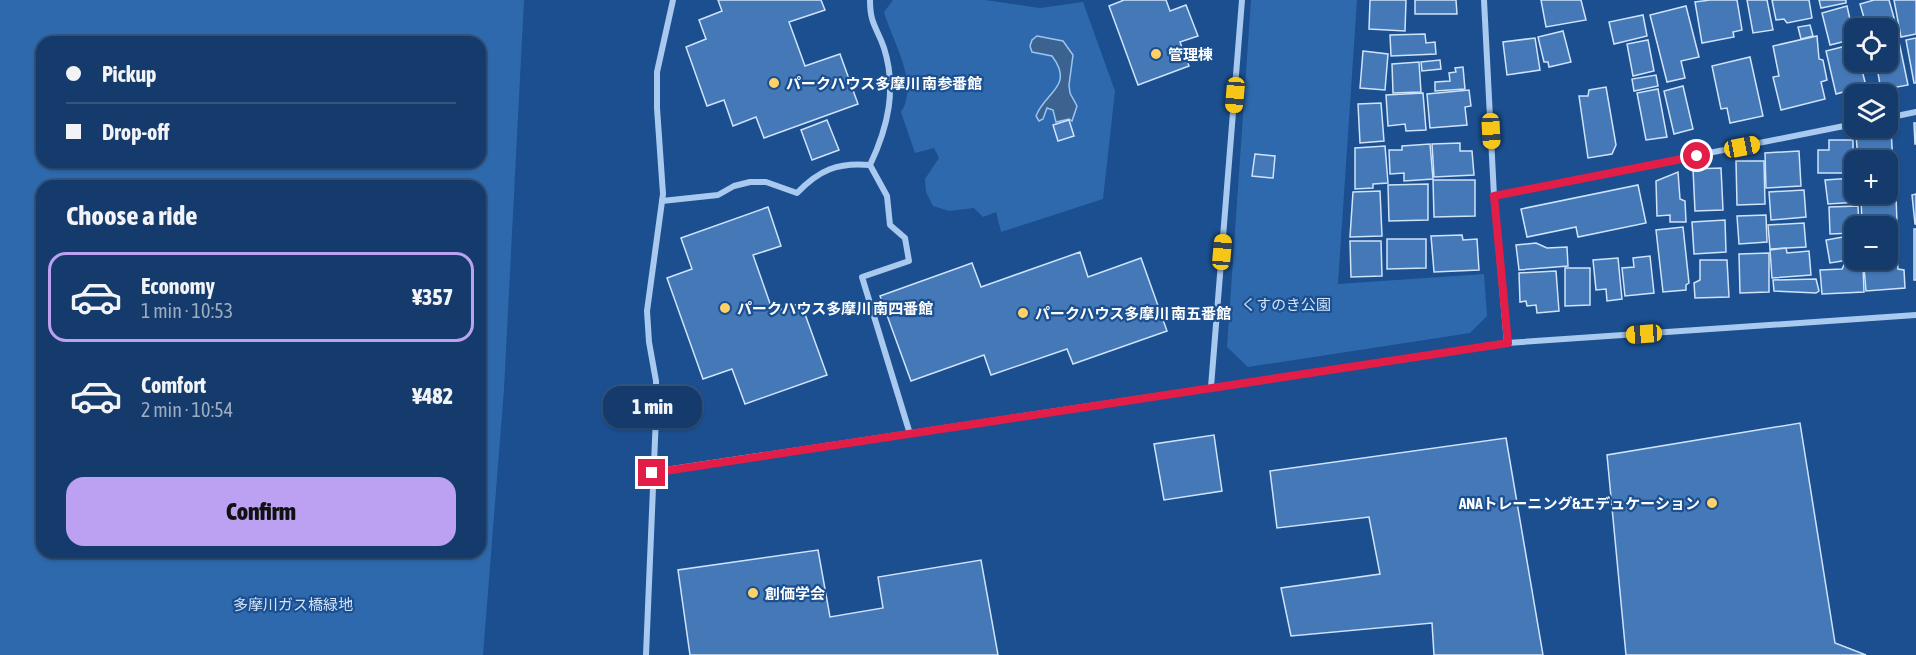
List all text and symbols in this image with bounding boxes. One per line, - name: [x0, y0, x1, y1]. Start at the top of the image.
- map controls: [1844, 18, 1898, 270]
- button: locate: [1844, 18, 1898, 72]
- place label: 管理棟: [1168, 46, 1213, 63]
- marker: 管理棟: [1149, 47, 1163, 61]
- text: Pickup: [102, 61, 157, 87]
- place label: パークハウス多摩川 南参番館: [786, 75, 982, 92]
- marker: パークハウス多摩川 南参番館: [767, 76, 781, 90]
- car: [1224, 76, 1246, 114]
- button: layers: [1844, 84, 1898, 138]
- car: [1481, 113, 1501, 149]
- text: Drop-off: [102, 119, 169, 145]
- car: [1723, 135, 1761, 159]
- route start: [1683, 142, 1710, 169]
- button: +: [1844, 150, 1898, 204]
- text: Choose a ride: [66, 200, 198, 231]
- button: −: [1844, 216, 1898, 270]
- car: [1211, 233, 1233, 271]
- icon: car: [69, 270, 123, 324]
- text: Economy: [141, 273, 215, 299]
- text: ¥357: [412, 284, 453, 310]
- park label: くすのき公園: [1241, 296, 1331, 313]
- text: 1 min · 10:53: [141, 299, 233, 322]
- place label: パークハウス多摩川 南四番館: [737, 300, 933, 317]
- marker: パークハウス多摩川 南四番館: [718, 301, 732, 315]
- place label: パークハウス多摩川 南五番館: [1035, 305, 1231, 322]
- marker: パークハウス多摩川 南五番館: [1016, 306, 1030, 320]
- car: [1625, 324, 1663, 344]
- icon: car: [69, 369, 123, 423]
- text: Comfort: [141, 372, 206, 398]
- text: ¥482: [412, 383, 453, 409]
- callout: 1 min: [602, 386, 702, 428]
- text: 1 min: [632, 395, 673, 418]
- text: 2 min · 10:54: [141, 398, 233, 421]
- route end: [638, 459, 665, 486]
- button: Confirm: [66, 477, 456, 546]
- place label: ANAトレーニング&エデュケーション: [1458, 495, 1700, 512]
- marker: ANAトレーニング&エデュケーション: [1705, 496, 1719, 510]
- place label: 創価学会: [765, 585, 825, 602]
- marker: 創価学会: [746, 586, 760, 600]
- park label: 多摩川ガス橋緑地: [233, 596, 353, 613]

